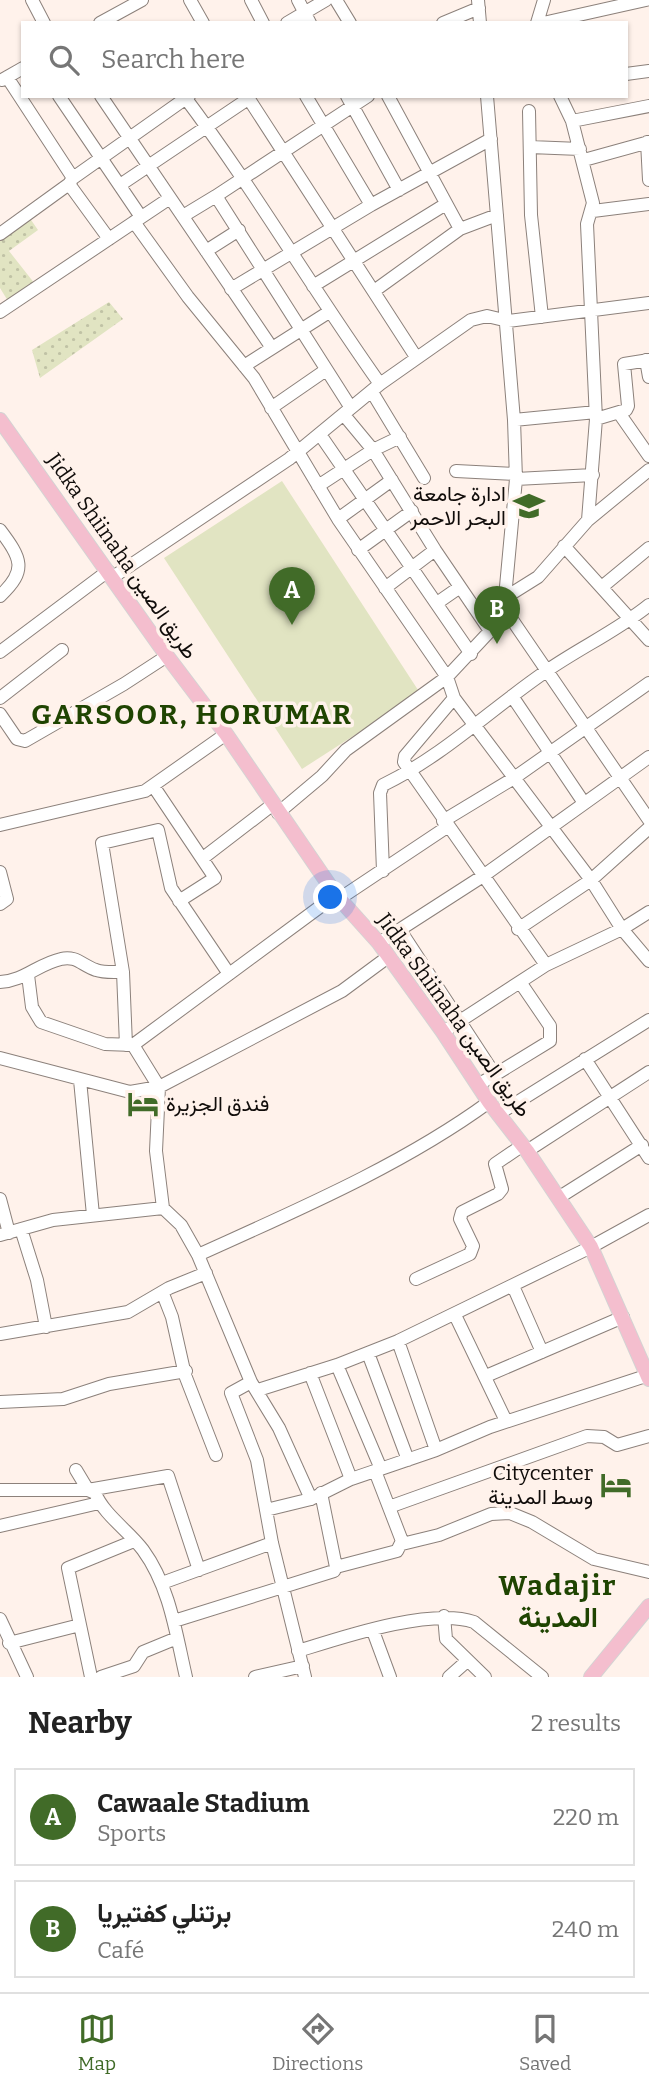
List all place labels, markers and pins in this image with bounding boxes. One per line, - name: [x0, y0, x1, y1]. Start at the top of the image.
- place label: ادارة جامعة البحر الاحمر: [409, 481, 506, 531]
- school or university icon: ادارة جامعة البحر الاحمر: [512, 489, 546, 523]
- pin: A: [269, 567, 315, 625]
- pin: B: [474, 586, 520, 644]
- hotel icon: فندق الجزيرة: [126, 1087, 160, 1121]
- place label: فندق الجزيرة: [166, 1091, 269, 1117]
- place label: Citycenter وسط المدينة: [488, 1460, 593, 1510]
- hotel icon: Citycenter وسط المدينة: [599, 1468, 633, 1502]

